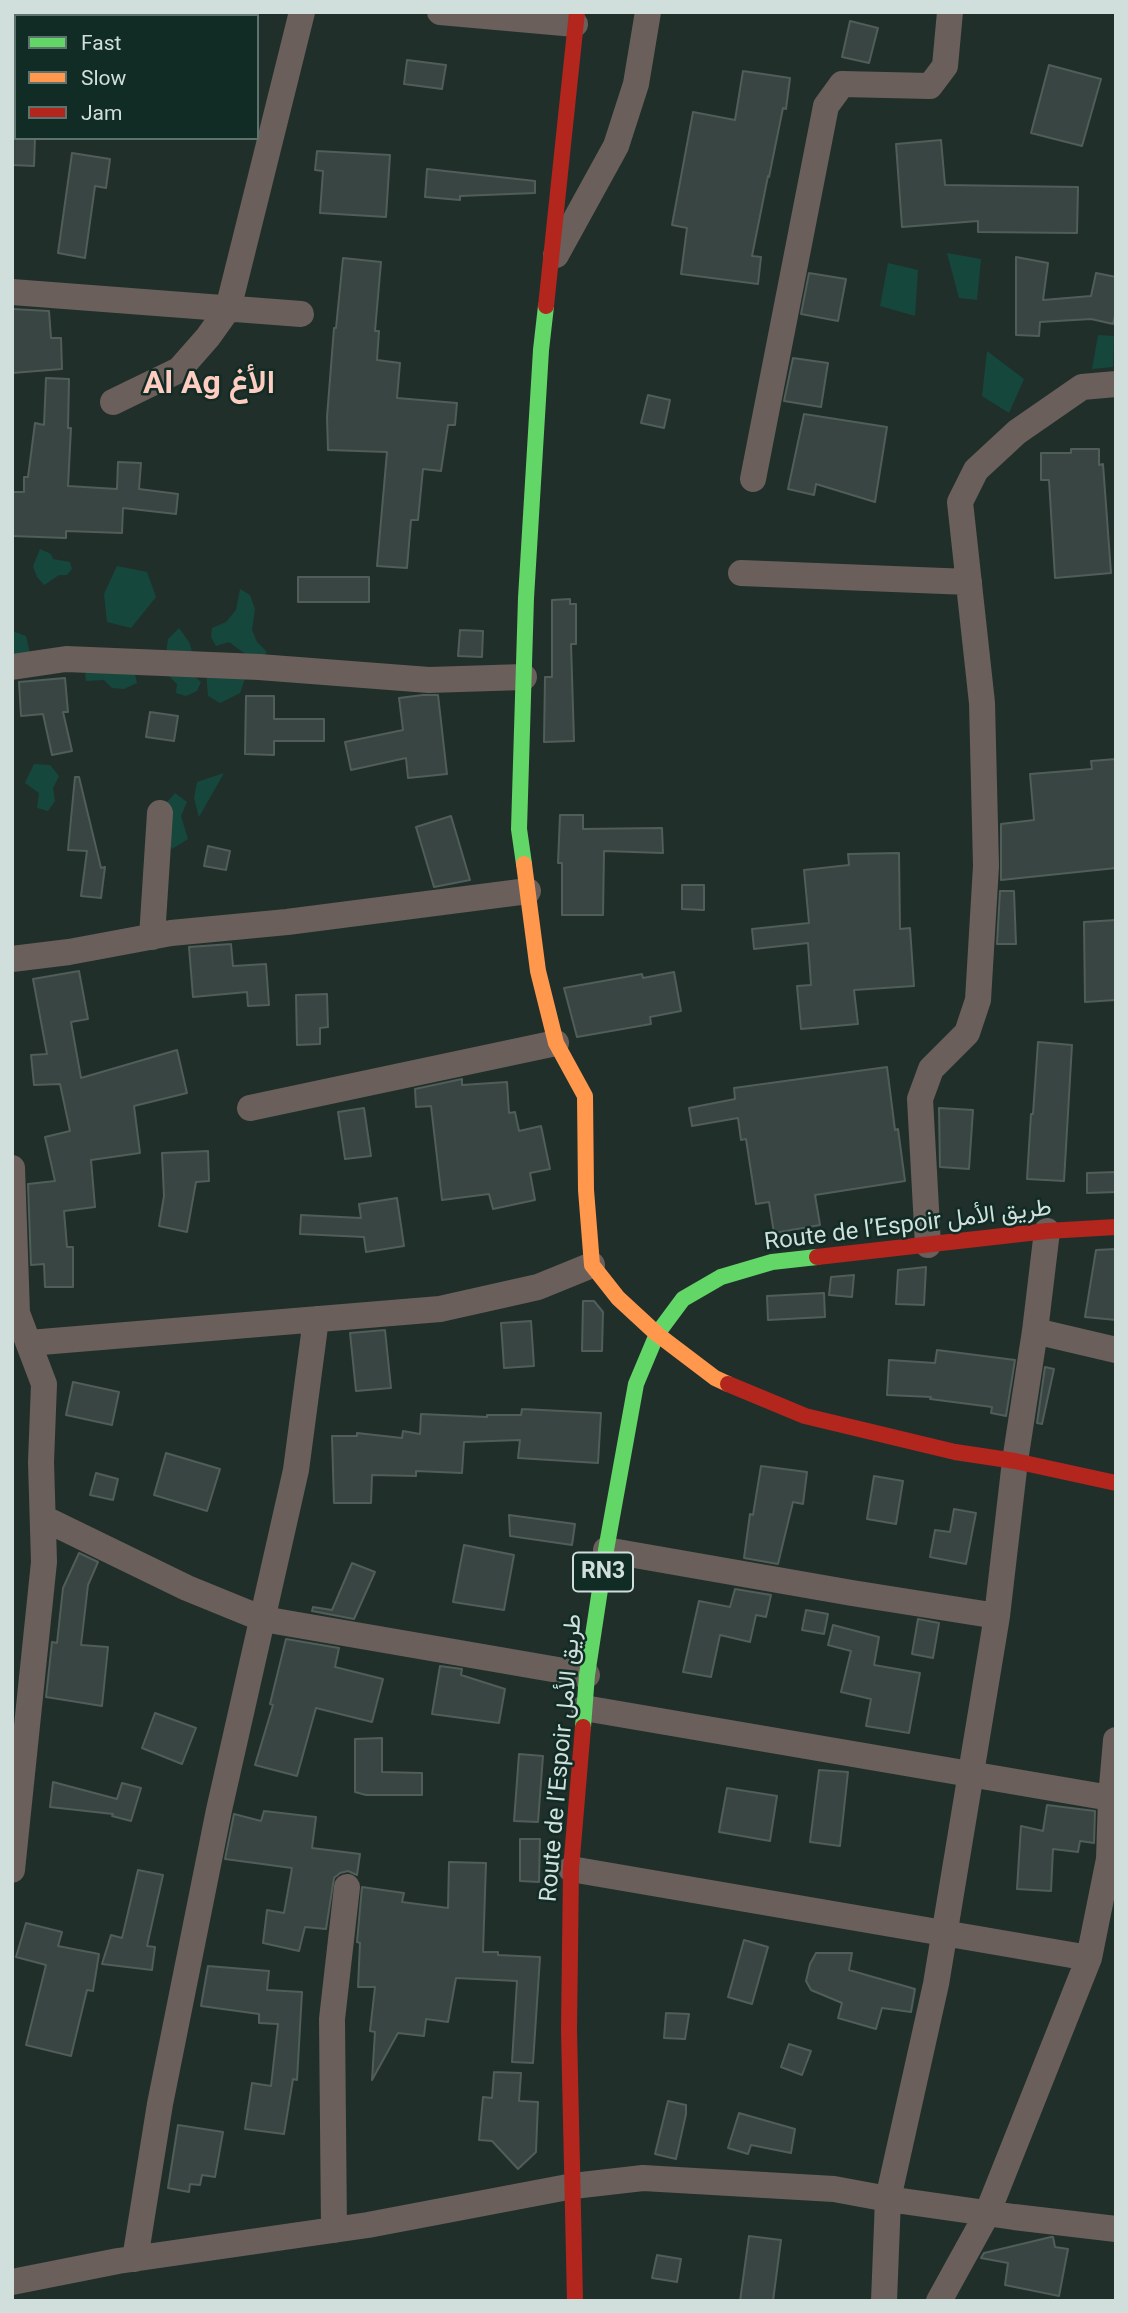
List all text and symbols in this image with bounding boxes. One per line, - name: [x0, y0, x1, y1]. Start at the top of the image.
- legend: [14, 14, 259, 140]
- text: Fast: [81, 31, 121, 55]
- text: Slow: [81, 66, 126, 90]
- text: Jam: [81, 101, 122, 125]
- district label: Al Ag الأغ: [143, 366, 275, 404]
- street label: Route de l’Espoir طريق الأمل: [763, 1194, 1053, 1258]
- road number: RN3: [573, 1553, 633, 1592]
- street label: Route de l’Espoir طريق الأمل: [535, 1613, 589, 1903]

